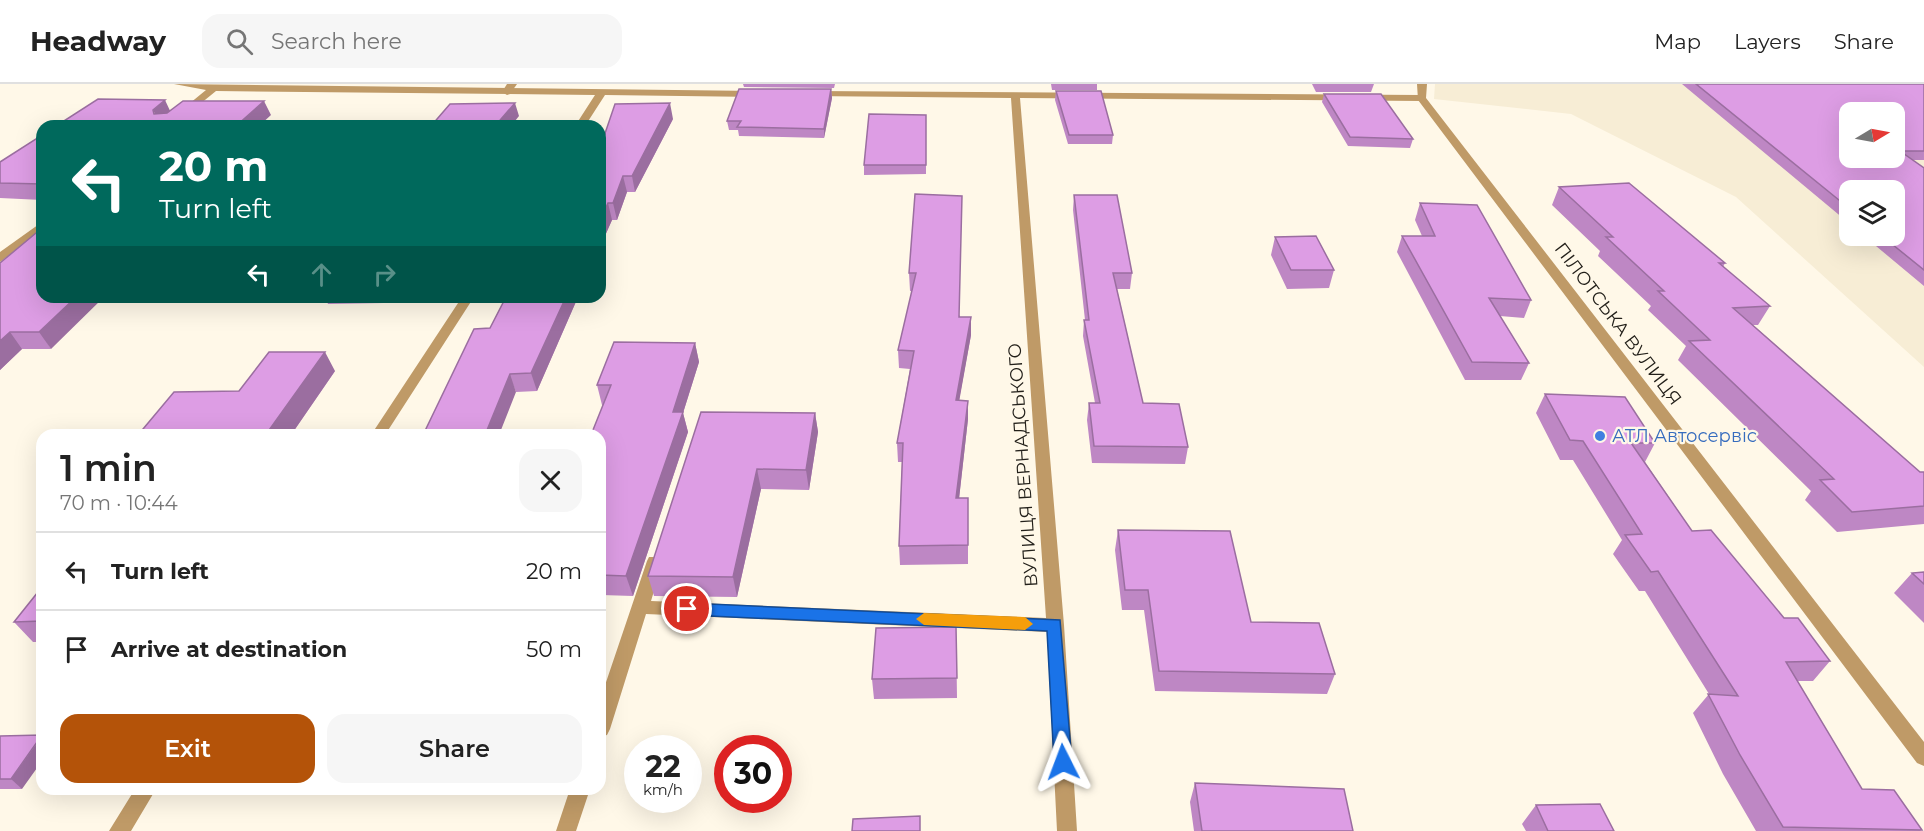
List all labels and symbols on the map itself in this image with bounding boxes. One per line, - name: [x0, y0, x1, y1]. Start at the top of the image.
- north arrow: [1839, 102, 1905, 168]
- street label: ПІЛОТСЬКА ВУЛИЦЯ: [1550, 238, 1686, 410]
- street label: ВУЛИЦЯ ВЕРНАДСЬКОГО: [1004, 342, 1042, 588]
- place label: АТЛ Автосервіс: [1612, 425, 1757, 447]
- marker: АТЛ Автосервіс: [1593, 429, 1607, 443]
- pin: [661, 583, 712, 634]
- position arrow: [1031, 730, 1095, 794]
- speed limit sign: 30: [714, 735, 792, 813]

